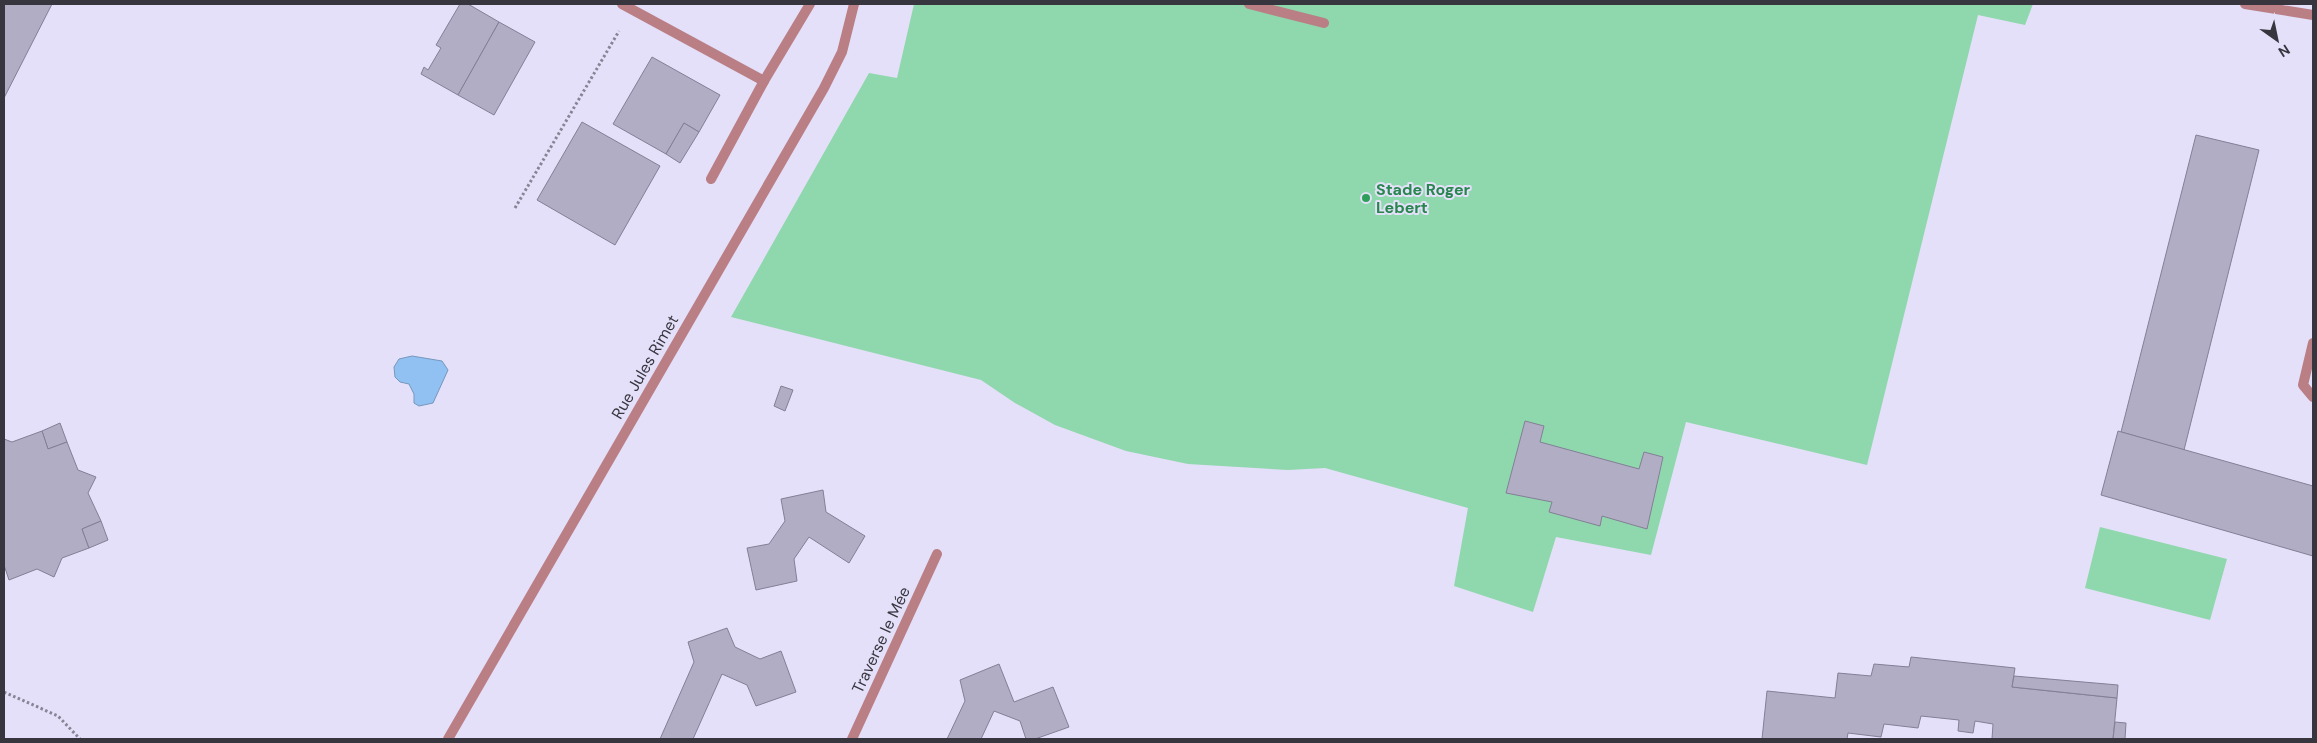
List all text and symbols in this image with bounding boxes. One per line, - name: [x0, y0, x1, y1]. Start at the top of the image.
- north arrow: [2252, 15, 2302, 65]
- text: N: [2275, 41, 2293, 61]
- place label: Stade Roger Lebert: [1376, 179, 1471, 218]
- marker: Stade Roger Lebert: [1360, 192, 1372, 204]
- street label: Rue Jules Rimet: [607, 311, 683, 423]
- street label: Traverse le Mée: [847, 583, 915, 697]

